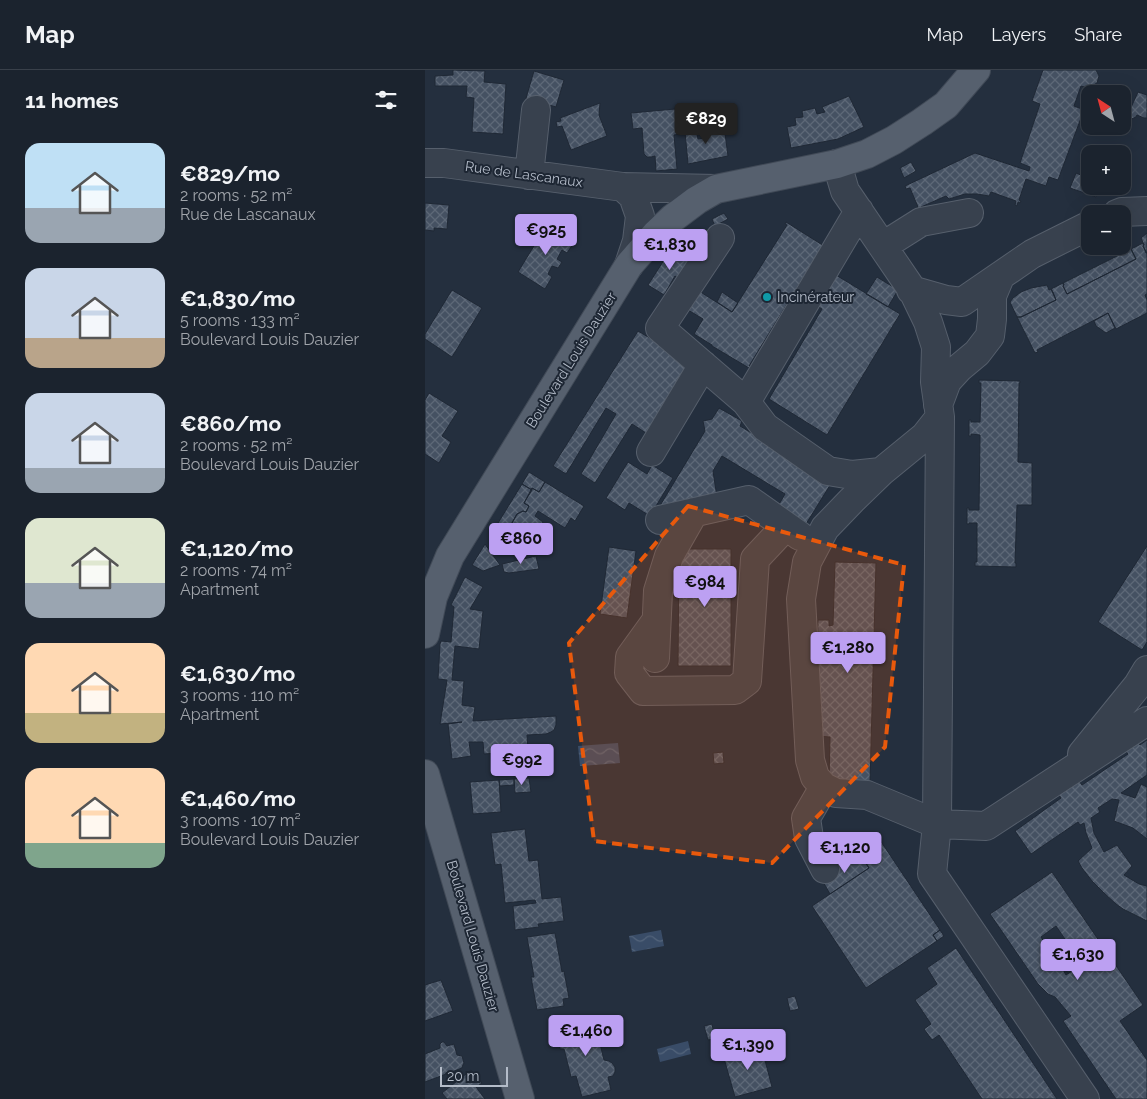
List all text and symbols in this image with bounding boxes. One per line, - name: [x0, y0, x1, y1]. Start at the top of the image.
- text: Map: [25, 20, 75, 49]
- text: Map: [927, 24, 963, 45]
- text: Layers: [991, 24, 1046, 45]
- text: Share: [1074, 24, 1122, 45]
- north arrow: [1081, 85, 1131, 135]
- map controls: [1081, 85, 1131, 255]
- icon: filters: [372, 86, 400, 114]
- text: 11 homes: [25, 88, 119, 113]
- pin: €829: [676, 102, 736, 145]
- text: €829: [686, 109, 726, 128]
- button: +: [1081, 145, 1131, 195]
- street label: Rue de Lascanaux: [464, 158, 584, 190]
- text: €829/mo: [180, 161, 280, 186]
- icon: home: [65, 163, 125, 223]
- text: 2 rooms · 52 m²: [180, 186, 292, 205]
- text: Rue de Lascanaux: [180, 205, 316, 224]
- button: −: [1081, 205, 1131, 255]
- pin: €925: [516, 214, 576, 256]
- text: €925: [526, 220, 566, 239]
- pin: €1,830: [629, 228, 711, 271]
- text: €1,830: [644, 235, 696, 254]
- text: €1,830/mo: [180, 286, 295, 311]
- icon: home: [65, 288, 125, 348]
- street label: Boulevard Louis Dauzier: [523, 289, 619, 431]
- place label: Incinérateur: [777, 289, 854, 305]
- marker: Incinérateur: [761, 291, 773, 303]
- text: 5 rooms · 133 m²: [180, 311, 300, 330]
- text: Boulevard Louis Dauzier: [180, 330, 359, 349]
- text: €860/mo: [180, 411, 281, 436]
- icon: home: [65, 413, 125, 473]
- text: 2 rooms · 52 m²: [180, 436, 292, 455]
- text: Boulevard Louis Dauzier: [180, 455, 359, 474]
- pin: €860: [491, 522, 551, 565]
- text: €860: [500, 529, 542, 548]
- text: €1,120/mo: [180, 536, 293, 561]
- icon: home: [65, 538, 125, 598]
- text: 2 rooms · 74 m²: [180, 561, 292, 580]
- pin: €984: [675, 566, 735, 608]
- text: €984: [685, 572, 726, 591]
- text: Apartment: [180, 580, 259, 599]
- pin: €1,280: [807, 632, 889, 674]
- text: €1,280: [822, 638, 874, 657]
- text: €1,630/mo: [180, 661, 295, 686]
- icon: home: [65, 663, 125, 723]
- text: 3 rooms · 110 m²: [180, 686, 299, 705]
- text: Apartment: [180, 705, 259, 724]
- pin: €992: [492, 744, 552, 786]
- text: €992: [502, 750, 542, 769]
- text: €1,460/mo: [180, 786, 296, 811]
- icon: home: [65, 788, 125, 848]
- text: 3 rooms · 107 m²: [180, 811, 301, 830]
- text: Boulevard Louis Dauzier: [180, 830, 359, 849]
- pin: €1,120: [804, 832, 886, 874]
- text: €1,120: [819, 838, 871, 857]
- street label: Boulevard Louis Dauzier: [444, 858, 502, 1014]
- pin: €1,630: [1037, 938, 1119, 981]
- text: €1,630: [1052, 945, 1104, 964]
- pin: €1,460: [545, 1014, 627, 1057]
- text: €1,460: [559, 1021, 613, 1040]
- pin: €1,390: [707, 1028, 789, 1071]
- text: €1,390: [722, 1035, 774, 1054]
- scale bar: [440, 1064, 507, 1087]
- text: 20 m: [447, 1068, 479, 1084]

